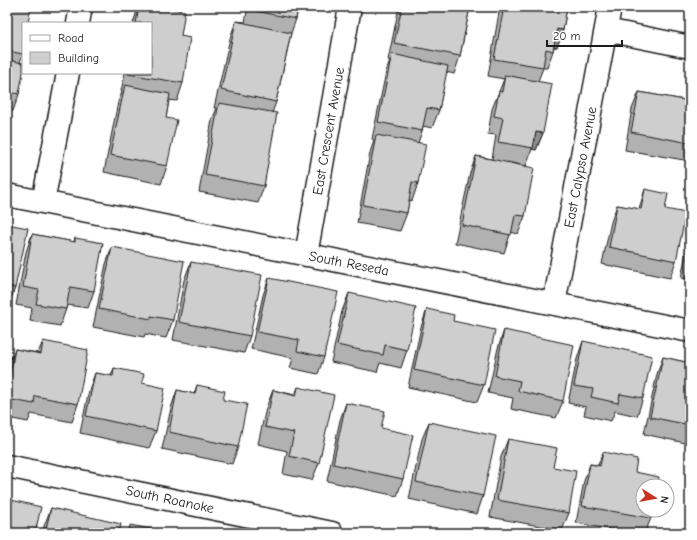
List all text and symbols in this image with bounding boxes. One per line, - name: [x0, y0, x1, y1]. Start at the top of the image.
- legend: [22, 22, 152, 74]
- scale bar: [547, 22, 622, 48]
- text: 20 m: [553, 29, 581, 43]
- text: Road: [58, 31, 84, 45]
- text: Building: [58, 51, 99, 65]
- street label: East Crescent Avenue: [309, 66, 348, 196]
- street label: East Calypso Avenue: [560, 105, 601, 229]
- street label: South Reseda: [307, 247, 390, 280]
- north arrow: [635, 478, 675, 518]
- street label: South Roanoke: [124, 482, 216, 517]
- text: N: [657, 495, 671, 505]

